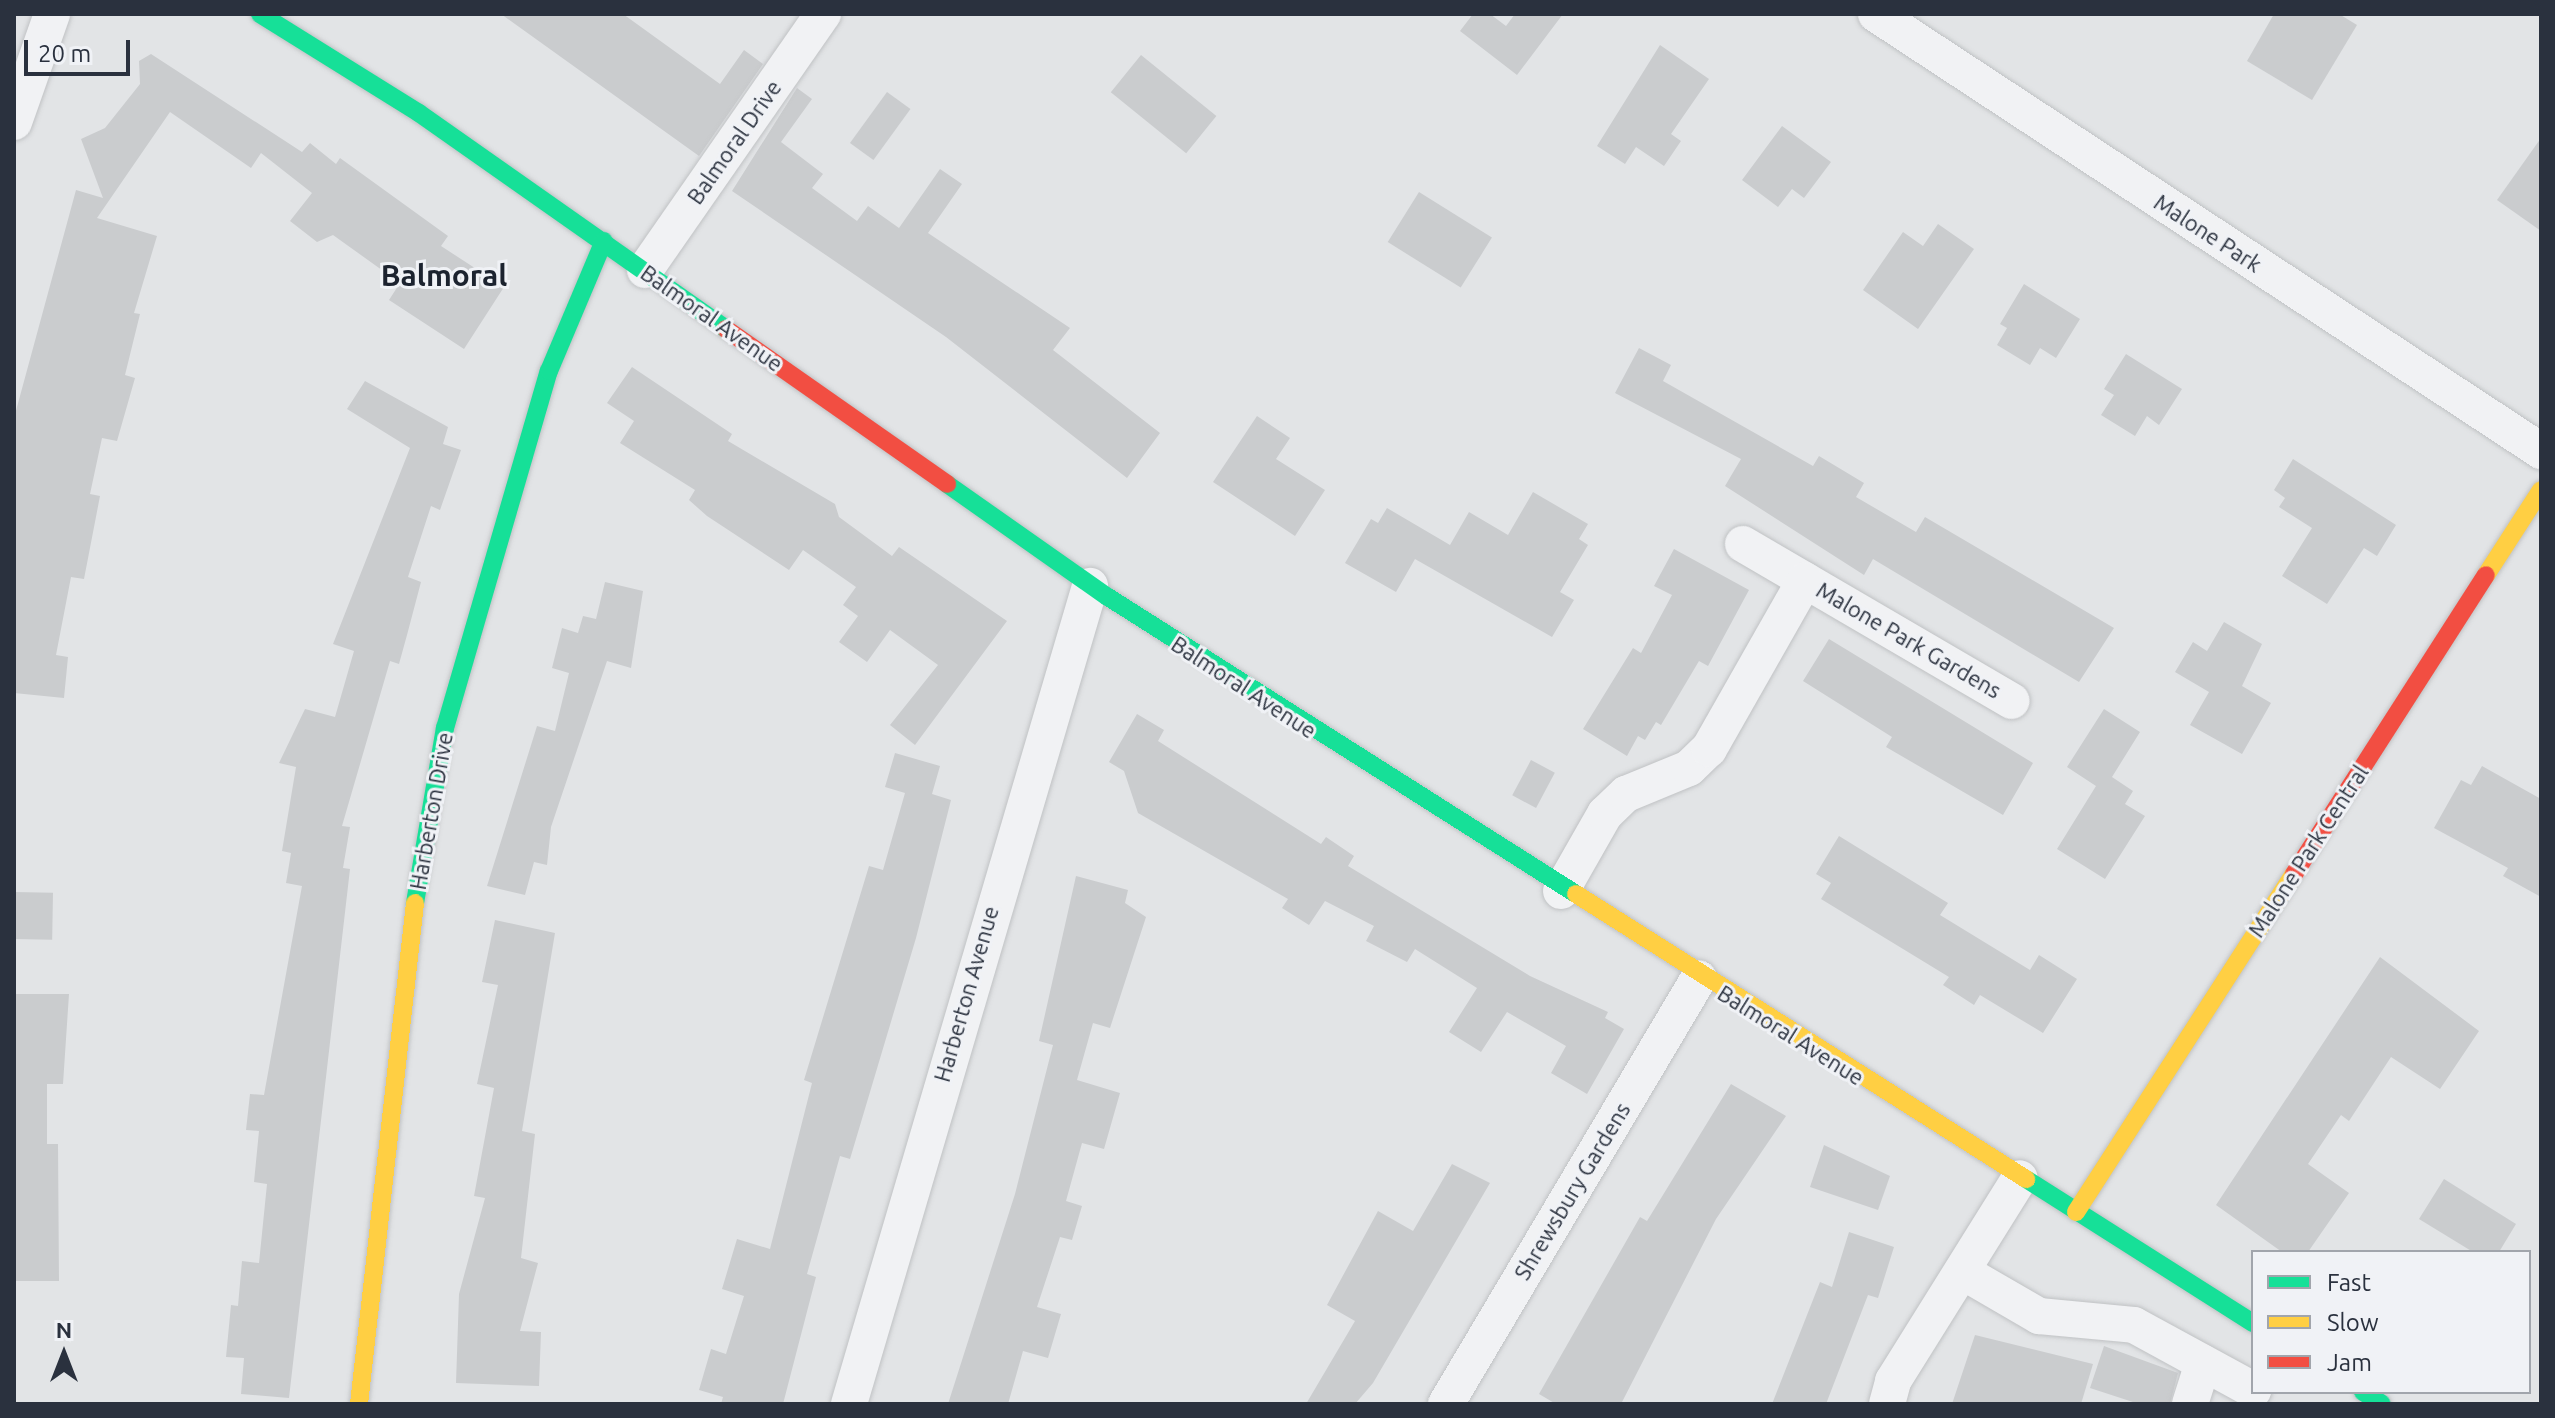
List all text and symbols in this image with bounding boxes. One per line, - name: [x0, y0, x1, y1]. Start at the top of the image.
- scale bar: [28, 24, 134, 74]
- text: 20 m: [38, 40, 91, 67]
- street label: Balmoral Drive: [682, 75, 786, 209]
- street label: Malone Park: [2149, 189, 2267, 277]
- district label: Balmoral: [381, 257, 507, 293]
- street label: Balmoral Avenue: [636, 259, 788, 377]
- street label: Malone Park Gardens: [1812, 576, 2006, 704]
- street label: Balmoral Avenue: [1167, 630, 1321, 744]
- street label: Harberton Drive: [404, 730, 458, 892]
- street label: Malone Park Central: [2243, 760, 2373, 942]
- street label: Harberton Avenue: [928, 903, 1004, 1085]
- street label: Balmoral Avenue: [1713, 979, 1869, 1091]
- street label: Shrewsbury Gardens: [1509, 1097, 1635, 1285]
- legend: [2251, 1250, 2531, 1394]
- text: Fast: [2327, 1269, 2371, 1296]
- text: Slow: [2327, 1309, 2379, 1336]
- north arrow: [24, 1314, 104, 1394]
- text: N: [56, 1317, 72, 1342]
- text: Jam: [2327, 1349, 2372, 1376]

